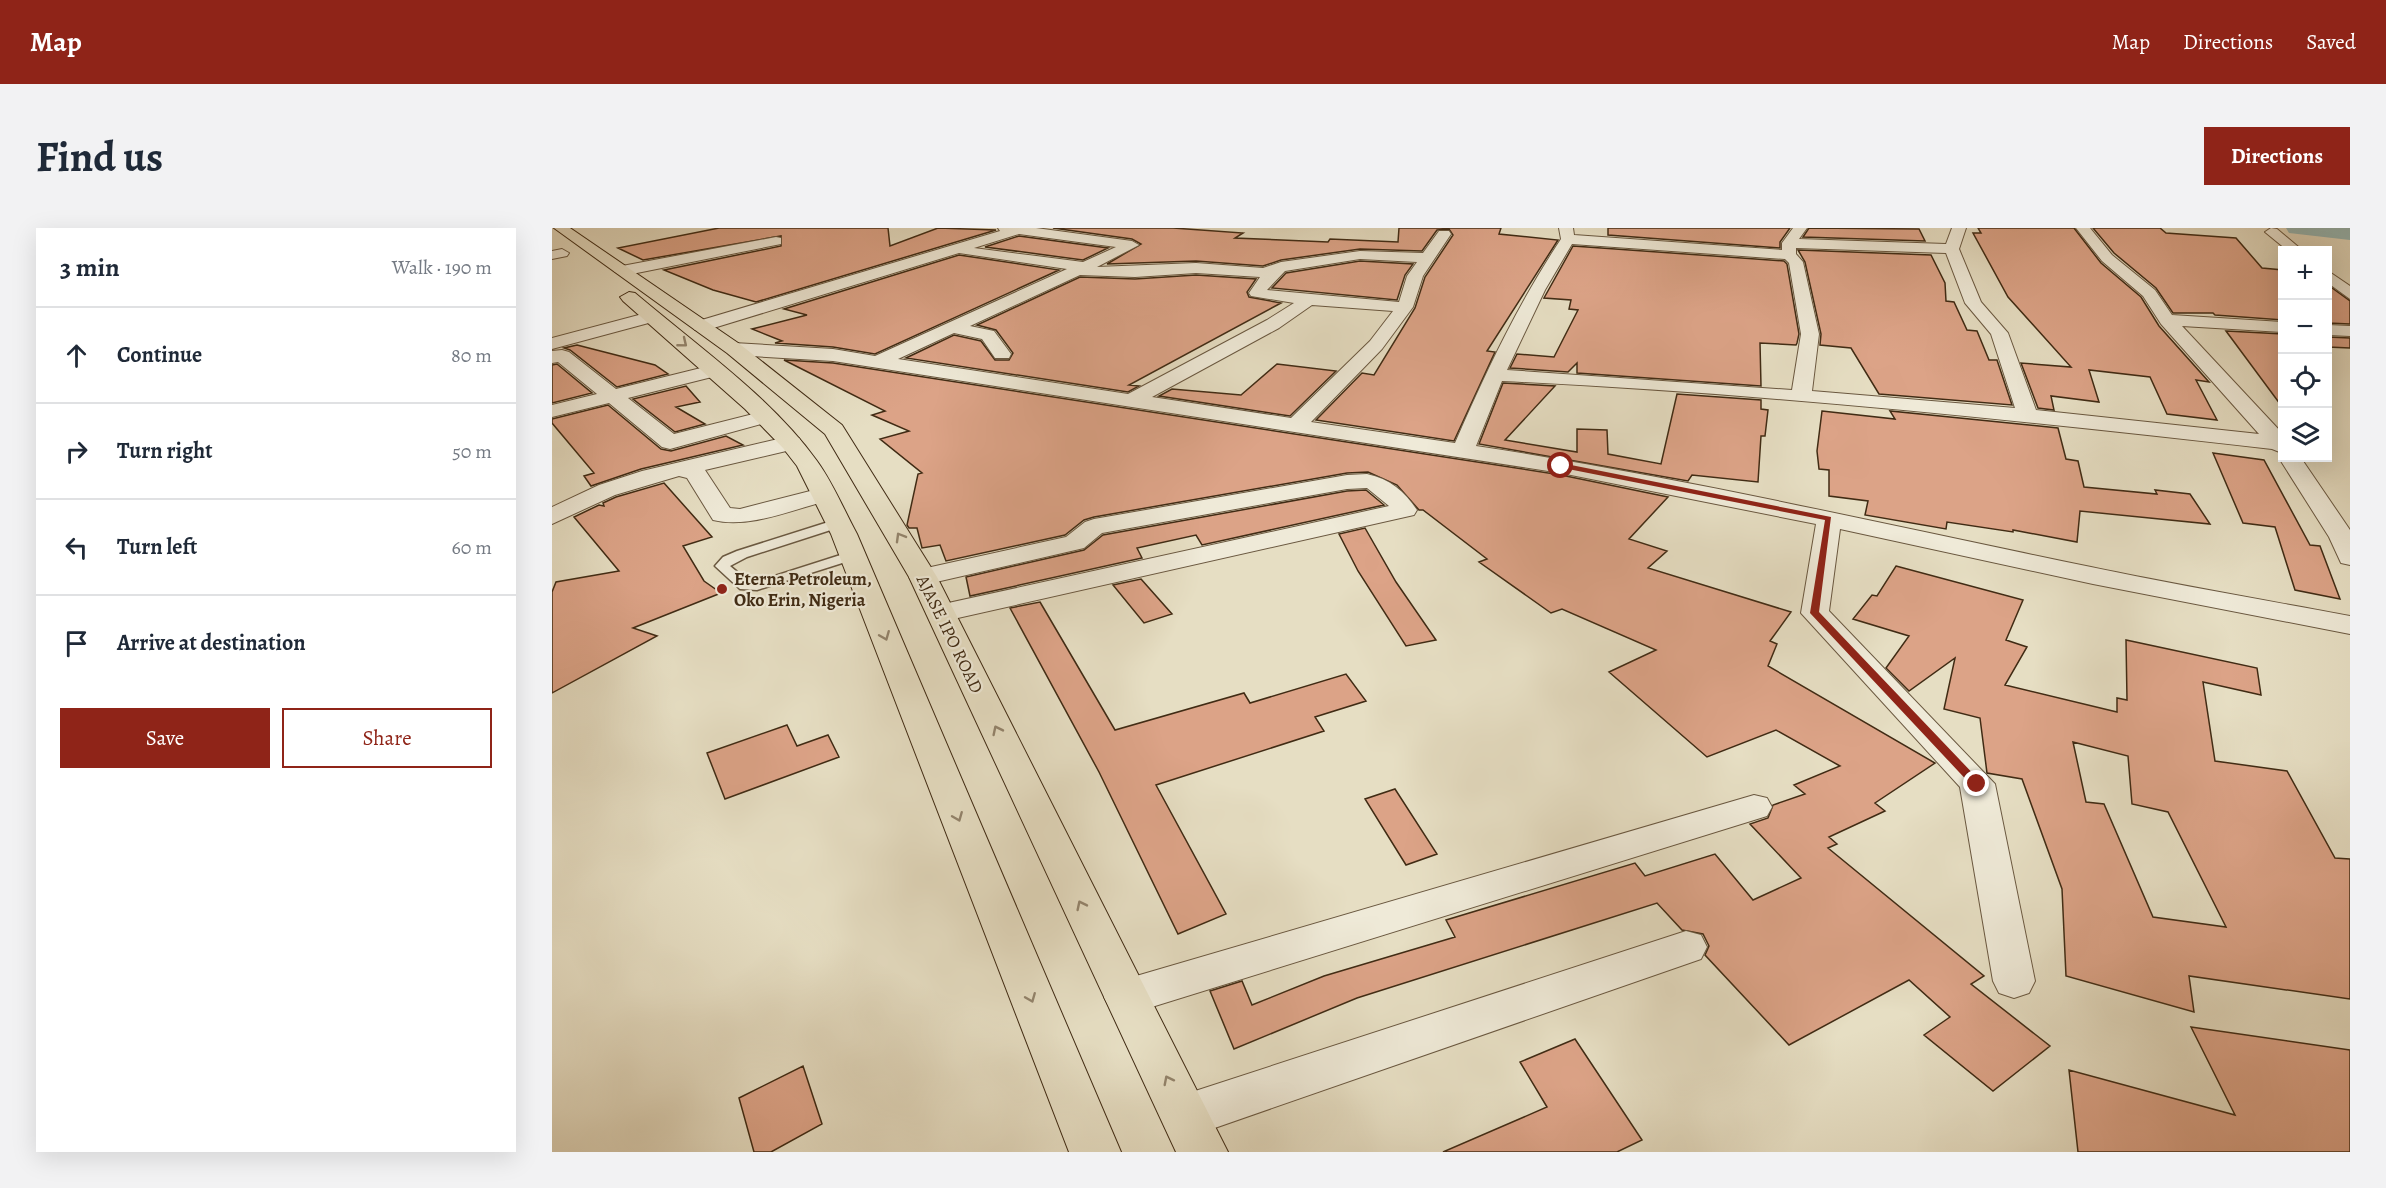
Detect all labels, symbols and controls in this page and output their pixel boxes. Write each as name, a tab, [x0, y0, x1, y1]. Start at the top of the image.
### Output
text: Map	[30, 23, 82, 61]
text: Map	[2112, 28, 2150, 56]
text: Directions	[2183, 28, 2273, 56]
text: Saved	[2306, 28, 2356, 56]
button: Directions	[2204, 127, 2350, 185]
text: Find us	[36, 128, 163, 185]
map controls	[2278, 246, 2332, 462]
button: +	[2278, 246, 2332, 300]
text: 3 min	[60, 250, 120, 285]
text: Walk · 190 m	[392, 254, 492, 281]
button: −	[2278, 300, 2332, 354]
one-way arrow	[676, 336, 687, 347]
icon: ahead	[60, 339, 93, 372]
text: Continue	[117, 340, 202, 370]
text: 80 m	[451, 342, 492, 369]
button: locate	[2278, 354, 2332, 408]
button: layers	[2278, 408, 2332, 462]
icon: right	[60, 435, 93, 468]
text: Turn right	[117, 436, 213, 466]
text: 50 m	[452, 438, 492, 465]
route start	[1547, 452, 1573, 478]
icon: left	[60, 531, 93, 564]
text: Turn left	[117, 532, 197, 562]
one-way arrow	[896, 533, 907, 543]
text: 60 m	[452, 534, 492, 561]
place label: Eterna Petroleum, Oko Erin, Nigeria	[734, 567, 872, 612]
street label: AJASE IPO ROAD	[911, 570, 989, 697]
marker: Eterna Petroleum, Oko Erin, Nigeria	[715, 582, 729, 596]
icon: arrive	[60, 627, 93, 660]
text: Arrive at destination	[117, 628, 306, 658]
one-way arrow	[878, 630, 890, 641]
button: Save	[60, 708, 270, 768]
button: Share	[282, 708, 492, 768]
one-way arrow	[992, 725, 1004, 736]
route end	[1963, 770, 1989, 796]
one-way arrow	[951, 811, 963, 822]
one-way arrow	[1077, 901, 1089, 912]
one-way arrow	[1024, 991, 1036, 1002]
one-way arrow	[1164, 1076, 1175, 1086]

